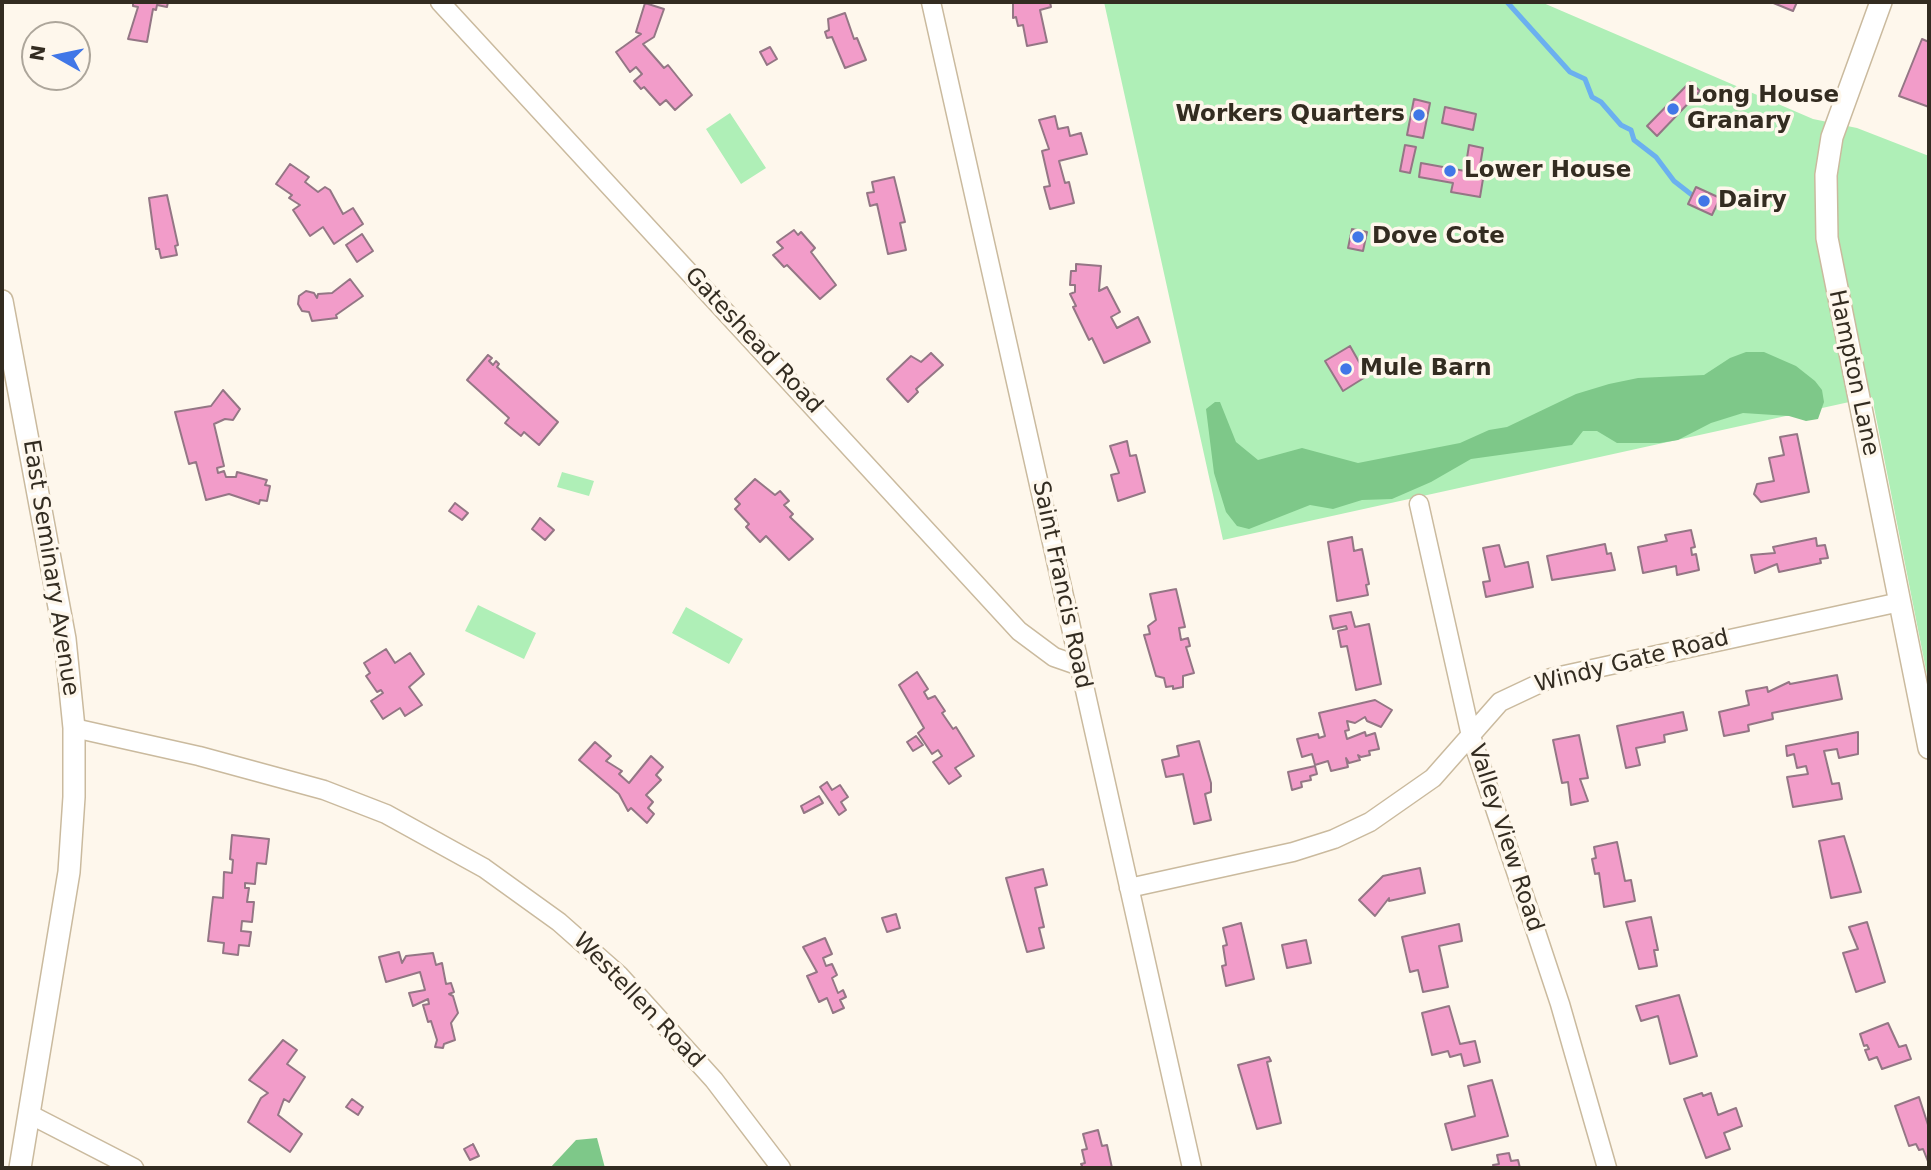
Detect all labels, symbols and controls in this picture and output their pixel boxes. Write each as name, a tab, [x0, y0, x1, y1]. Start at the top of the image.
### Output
north arrow	[21, 21, 91, 91]
text: N	[25, 43, 49, 63]
place label: Long House Granary	[1687, 82, 1839, 136]
place label: Workers Quarters	[1176, 101, 1405, 129]
marker: Long House Granary	[1665, 101, 1681, 117]
marker: Workers Quarters	[1411, 107, 1427, 123]
place label: Lower House	[1464, 157, 1631, 185]
marker: Lower House	[1442, 163, 1458, 179]
place label: Dairy	[1718, 187, 1787, 215]
marker: Dairy	[1696, 193, 1712, 209]
place label: Dove Cote	[1372, 223, 1505, 251]
marker: Dove Cote	[1350, 229, 1366, 245]
street label: Gateshead Road	[678, 262, 828, 420]
street label: Hampton Lane	[1822, 287, 1884, 459]
place label: Mule Barn	[1360, 355, 1492, 383]
marker: Mule Barn	[1338, 361, 1354, 377]
street label: East Seminary Avenue	[16, 438, 84, 698]
street label: Saint Francis Road	[1025, 479, 1097, 691]
street label: Windy Gate Road	[1532, 625, 1732, 699]
street label: Valley View Road	[1462, 741, 1548, 935]
street label: Westellen Road	[567, 928, 709, 1074]

